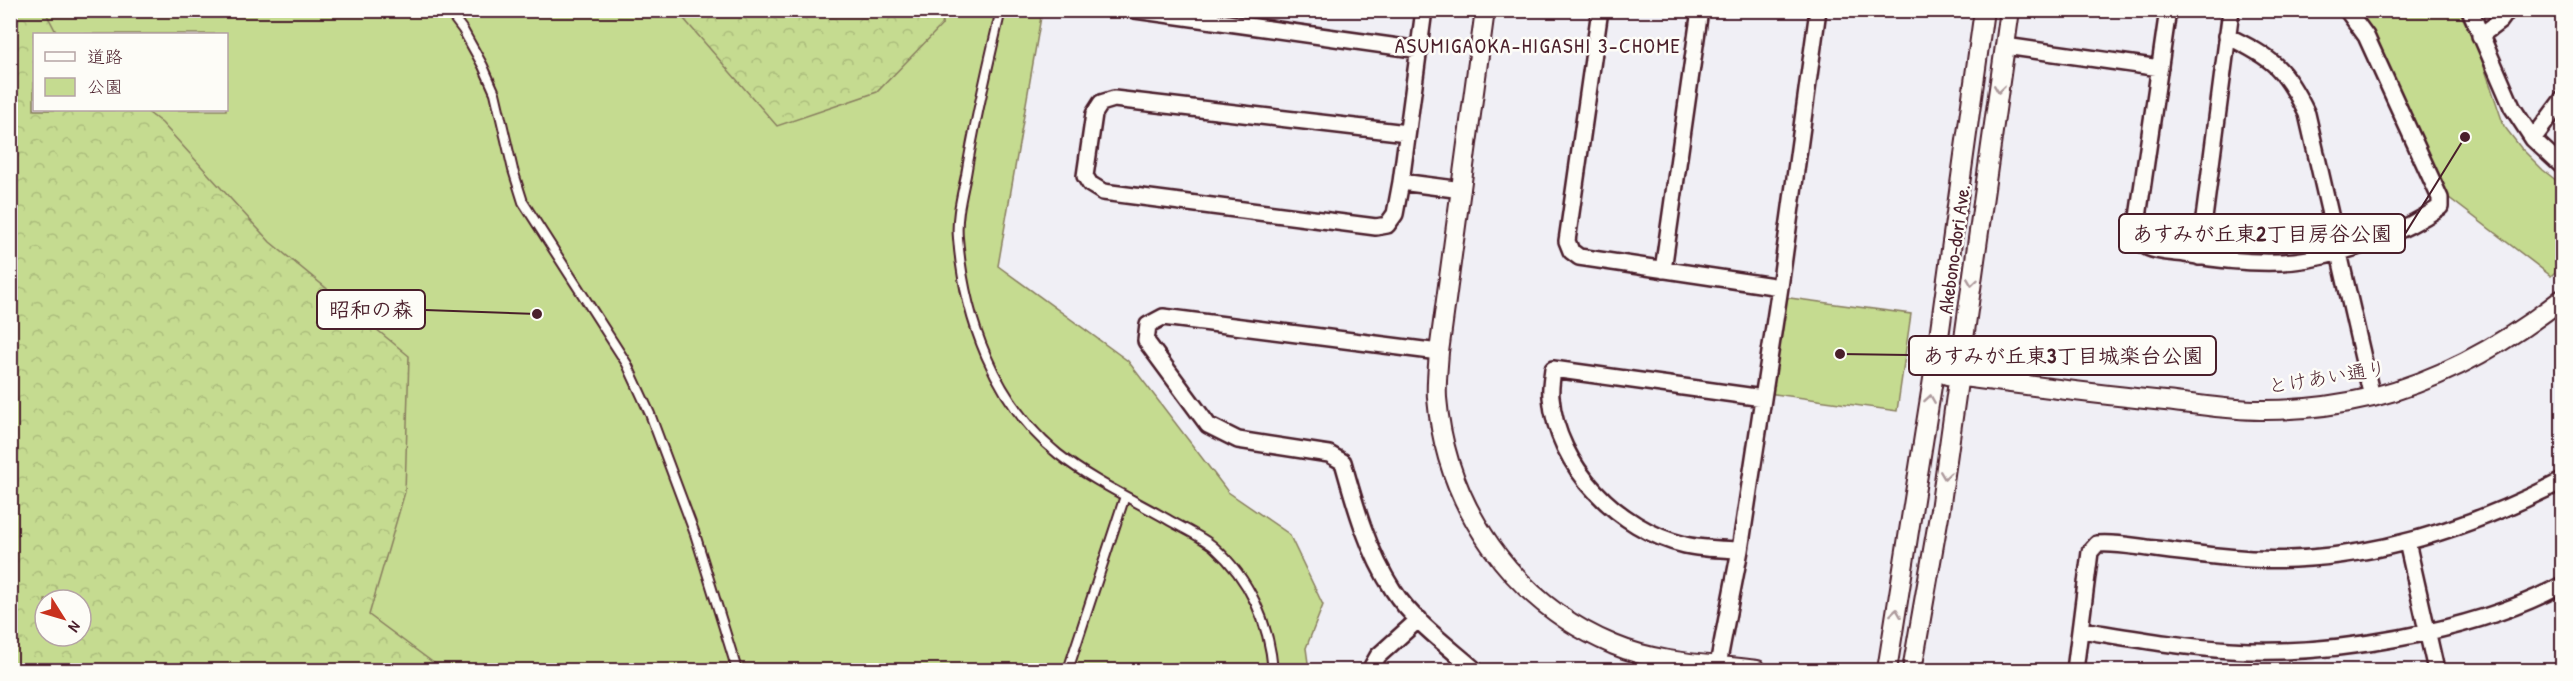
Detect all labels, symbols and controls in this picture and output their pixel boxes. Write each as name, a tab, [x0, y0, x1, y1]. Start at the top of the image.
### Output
district label: ASUMIGAOKA-HIGASHI 3-CHOME	[1395, 31, 1681, 60]
legend	[33, 33, 228, 111]
text: 道路	[87, 44, 123, 69]
text: 公園	[87, 74, 123, 99]
one-way arrow	[1993, 85, 2005, 94]
street label: Akebono-dori Ave.	[1931, 183, 1976, 315]
callout: あすみが丘東2丁目房谷公園	[2119, 214, 2405, 253]
text: あすみが丘東2丁目房谷公園	[2132, 219, 2392, 248]
one-way arrow	[1966, 278, 1978, 287]
callout: 昭和の森	[317, 290, 425, 329]
text: 昭和の森	[329, 295, 413, 324]
callout: あすみが丘東3丁目城楽台公園	[1909, 336, 2216, 375]
text: あすみが丘東3丁目城楽台公園	[1923, 341, 2203, 370]
street label: とけあい通り	[2266, 354, 2388, 399]
one-way arrow	[1923, 395, 1935, 404]
one-way arrow	[1939, 471, 1951, 480]
north arrow	[33, 588, 93, 648]
one-way arrow	[1889, 608, 1902, 618]
text: N	[63, 617, 86, 637]

